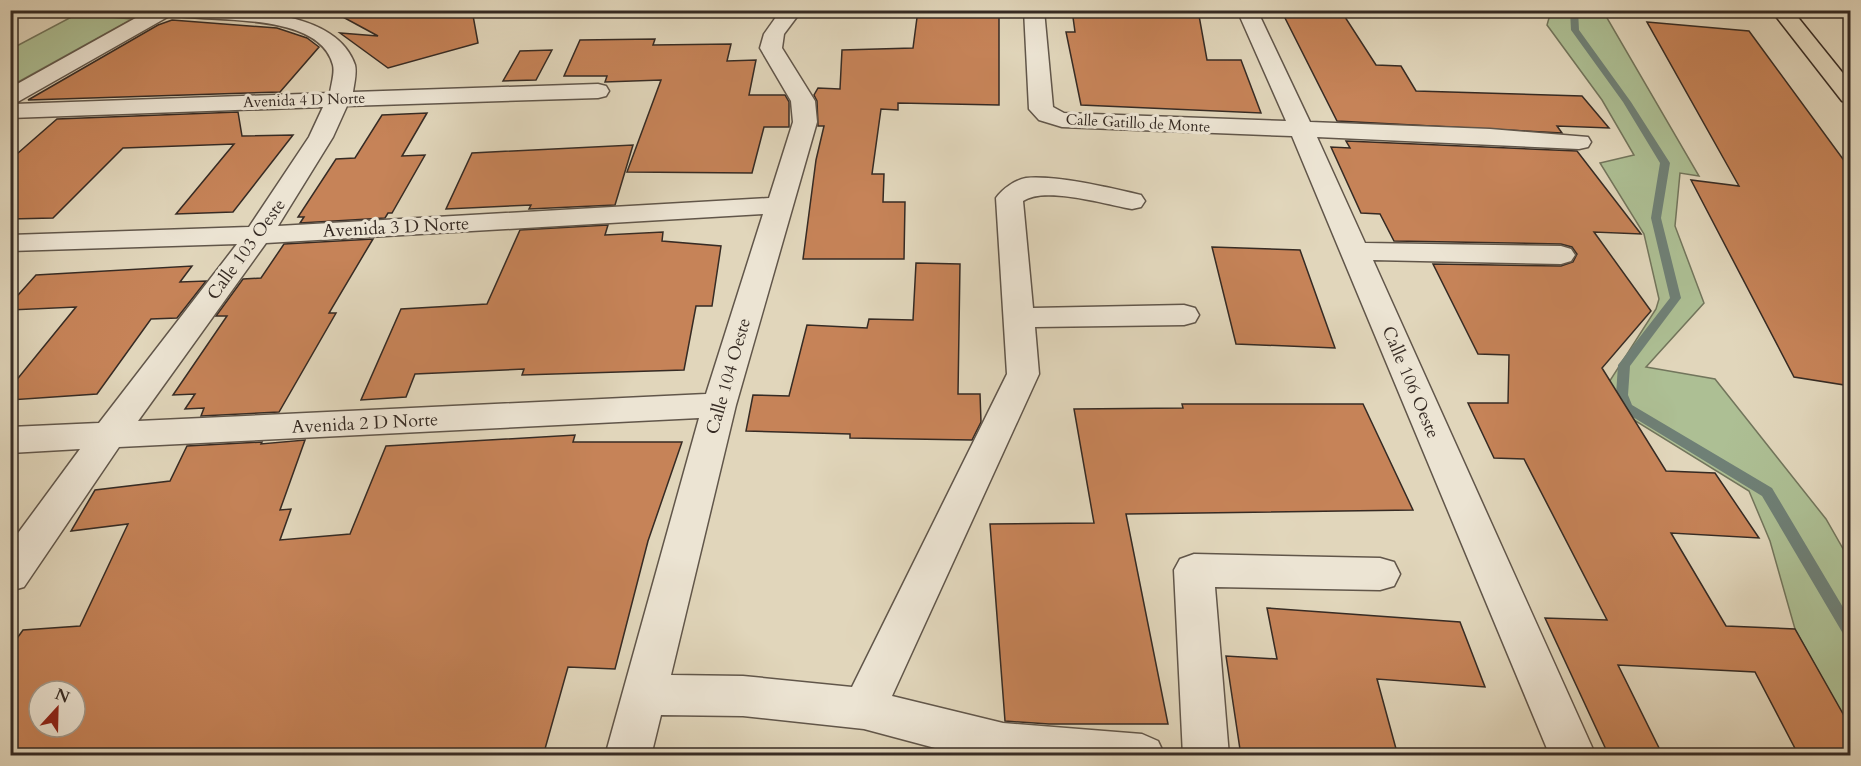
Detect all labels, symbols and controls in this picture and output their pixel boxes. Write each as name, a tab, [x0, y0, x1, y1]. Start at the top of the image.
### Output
street label: Avenida 4 D Norte	[243, 88, 366, 112]
street label: Calle Gatillo de Monte	[1065, 109, 1211, 137]
street label: Calle 103 Oeste	[201, 193, 292, 305]
street label: Avenida 3 D Norte	[322, 211, 470, 244]
street label: Calle 104 Oeste	[700, 315, 757, 437]
street label: Calle 106 Oeste	[1376, 322, 1445, 442]
street label: Avenida 2 D Norte	[291, 407, 439, 440]
north arrow	[27, 679, 87, 739]
text: N	[52, 683, 73, 709]

